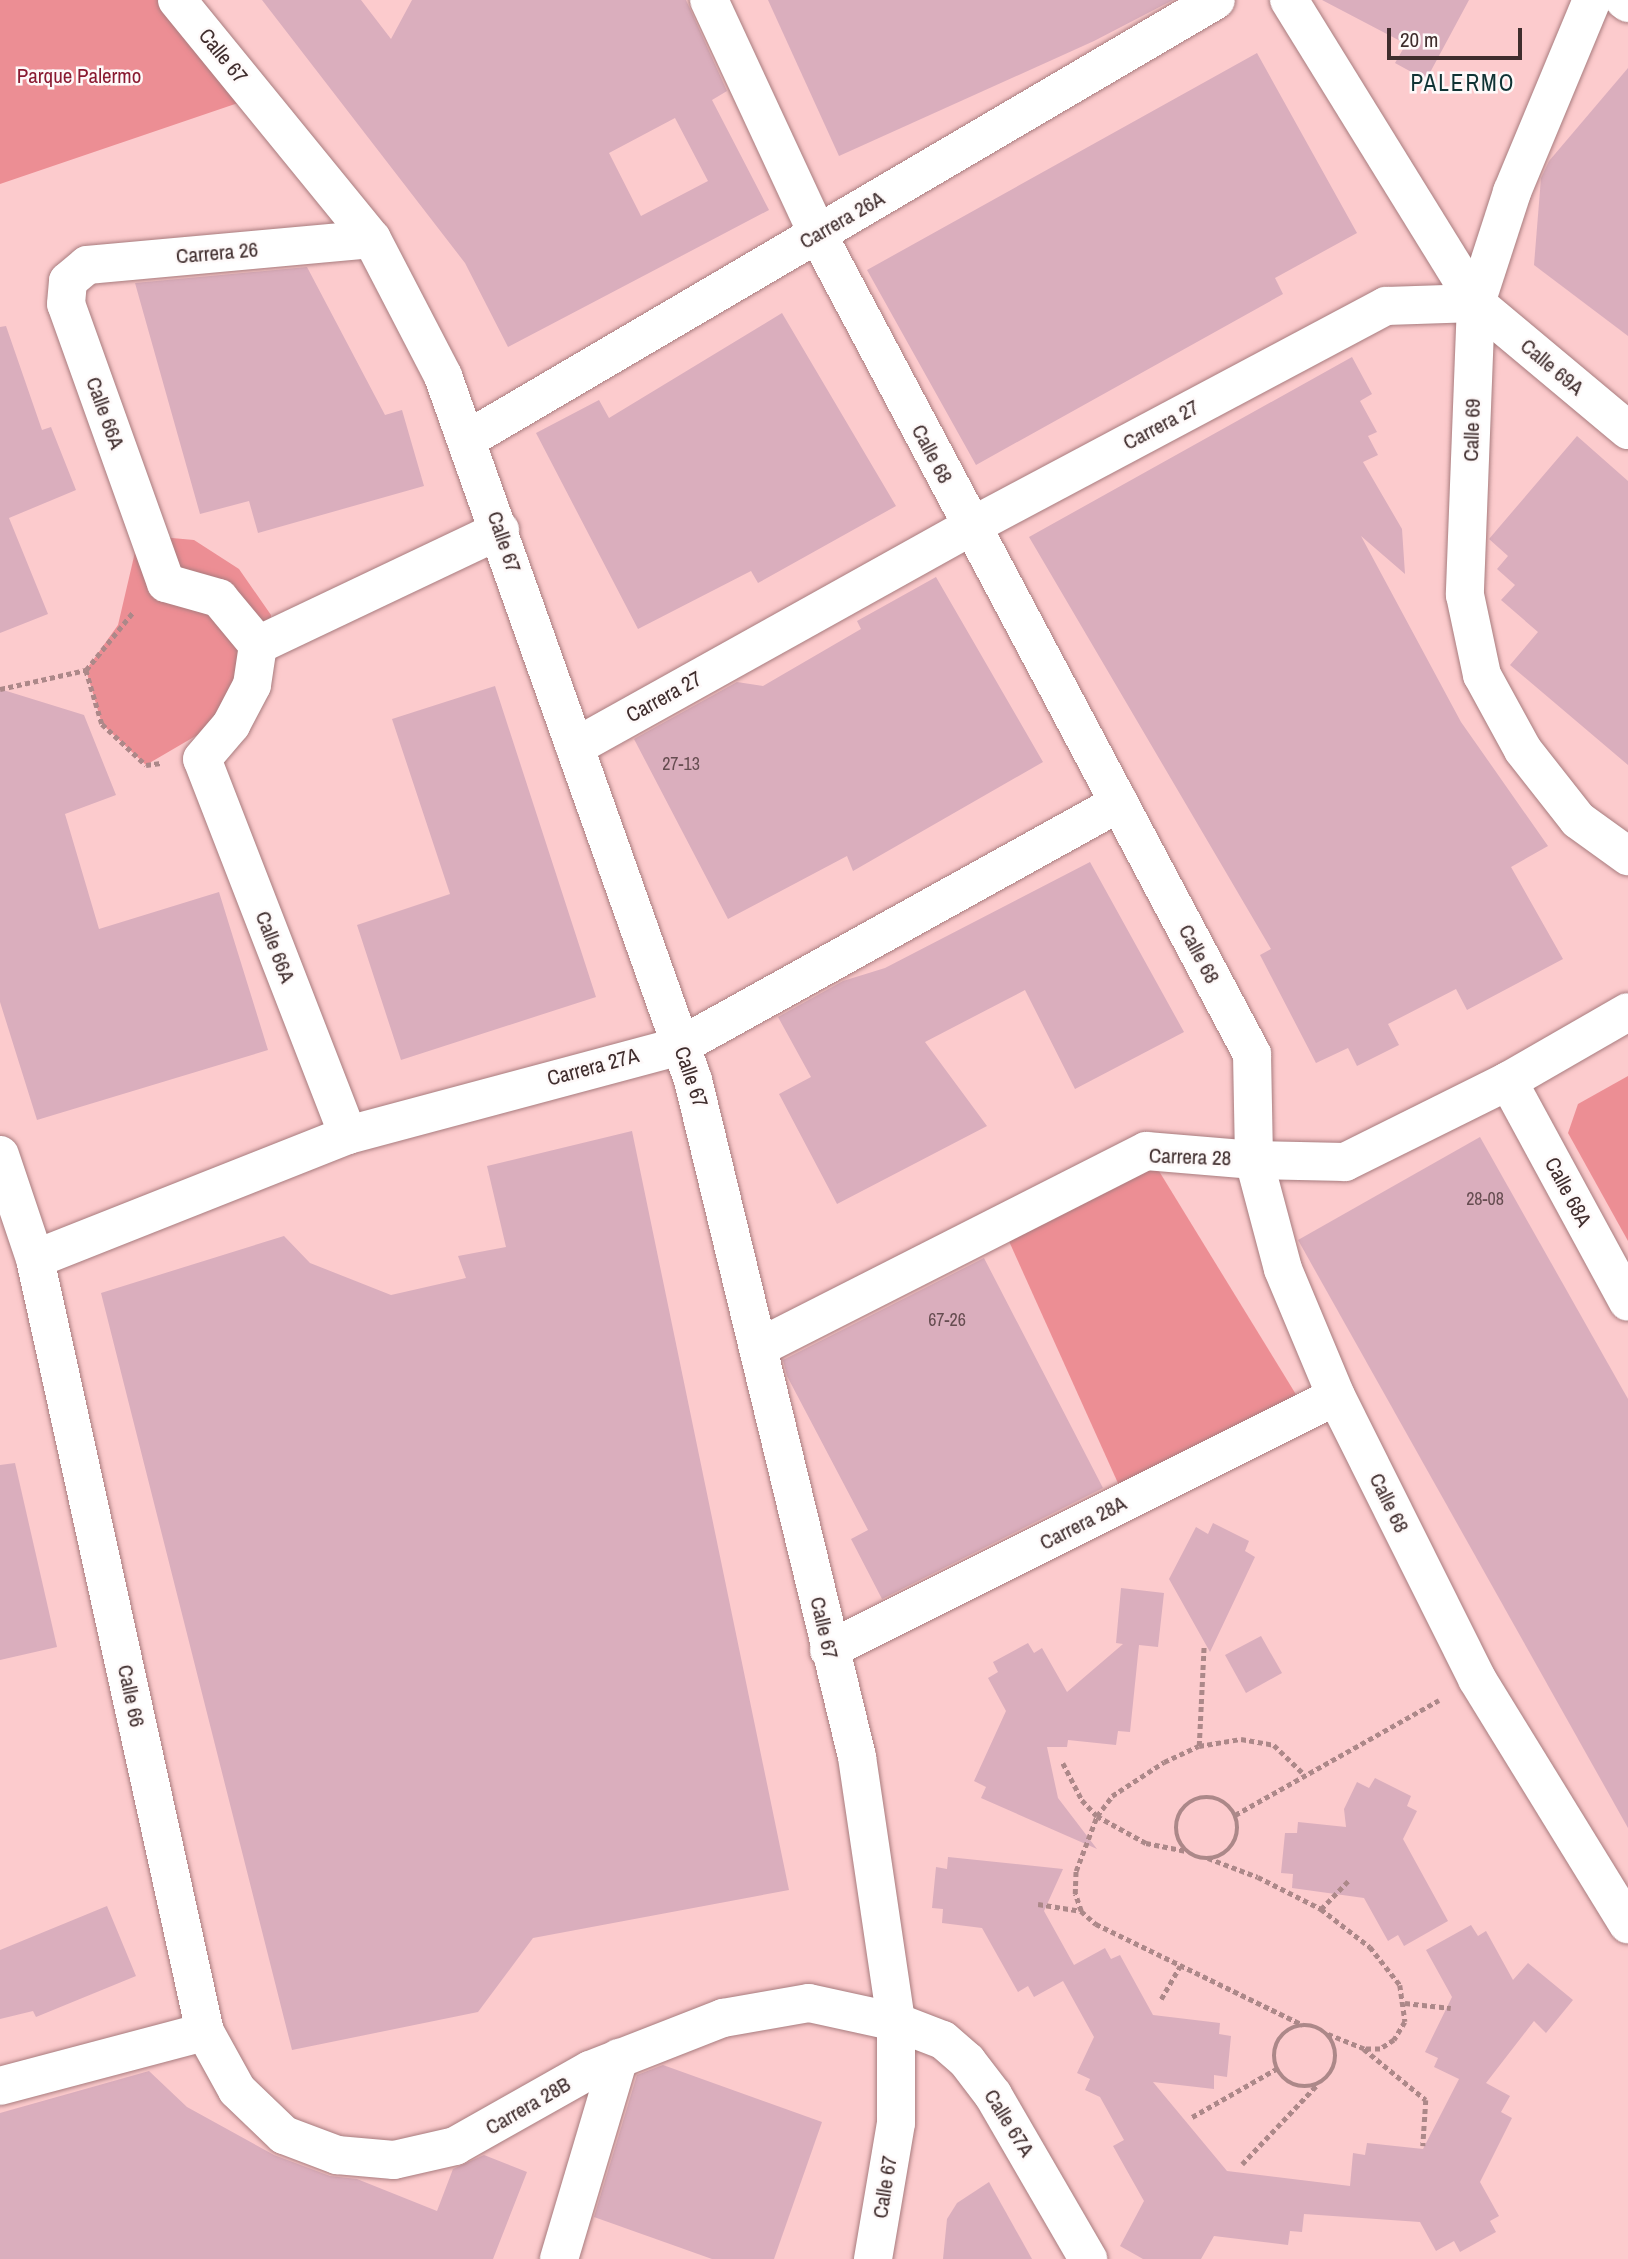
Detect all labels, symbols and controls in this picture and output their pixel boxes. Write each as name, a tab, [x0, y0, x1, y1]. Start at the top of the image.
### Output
scale bar	[1390, 14, 1525, 58]
street label: Calle 67	[193, 24, 253, 88]
text: 20 m	[1400, 25, 1438, 54]
park label: Parque Palermo	[17, 63, 141, 89]
district label: PALERMO	[1411, 69, 1515, 97]
street label: Carrera 26A	[795, 186, 889, 254]
street label: Carrera 26	[175, 237, 259, 269]
street label: Calle 69A	[1515, 333, 1589, 401]
street label: Calle 66A	[80, 374, 130, 452]
street label: Carrera 27	[1119, 395, 1203, 455]
street label: Calle 69	[1458, 398, 1486, 462]
street label: Calle 68	[906, 420, 958, 488]
street label: Calle 67	[482, 508, 526, 576]
street label: Carrera 27	[622, 666, 706, 728]
house number: 27-13	[662, 753, 700, 775]
street label: Calle 66A	[250, 908, 300, 986]
street label: Calle 68	[1173, 920, 1225, 988]
street label: Carrera 27A	[544, 1043, 642, 1091]
street label: Calle 67	[669, 1043, 713, 1111]
street label: Carrera 28	[1148, 1143, 1232, 1171]
street label: Calle 68A	[1539, 1153, 1597, 1231]
house number: 28-08	[1466, 1188, 1504, 1210]
house number: 67-26	[928, 1309, 966, 1331]
street label: Calle 68	[1364, 1469, 1414, 1537]
street label: Carrera 28A	[1035, 1490, 1131, 1556]
street label: Calle 67	[805, 1594, 843, 1662]
street label: Calle 66	[112, 1662, 150, 1730]
street label: Carrera 28B	[481, 2072, 575, 2140]
street label: Calle 67A	[979, 2085, 1039, 2161]
street label: Calle 67	[868, 2154, 902, 2220]

